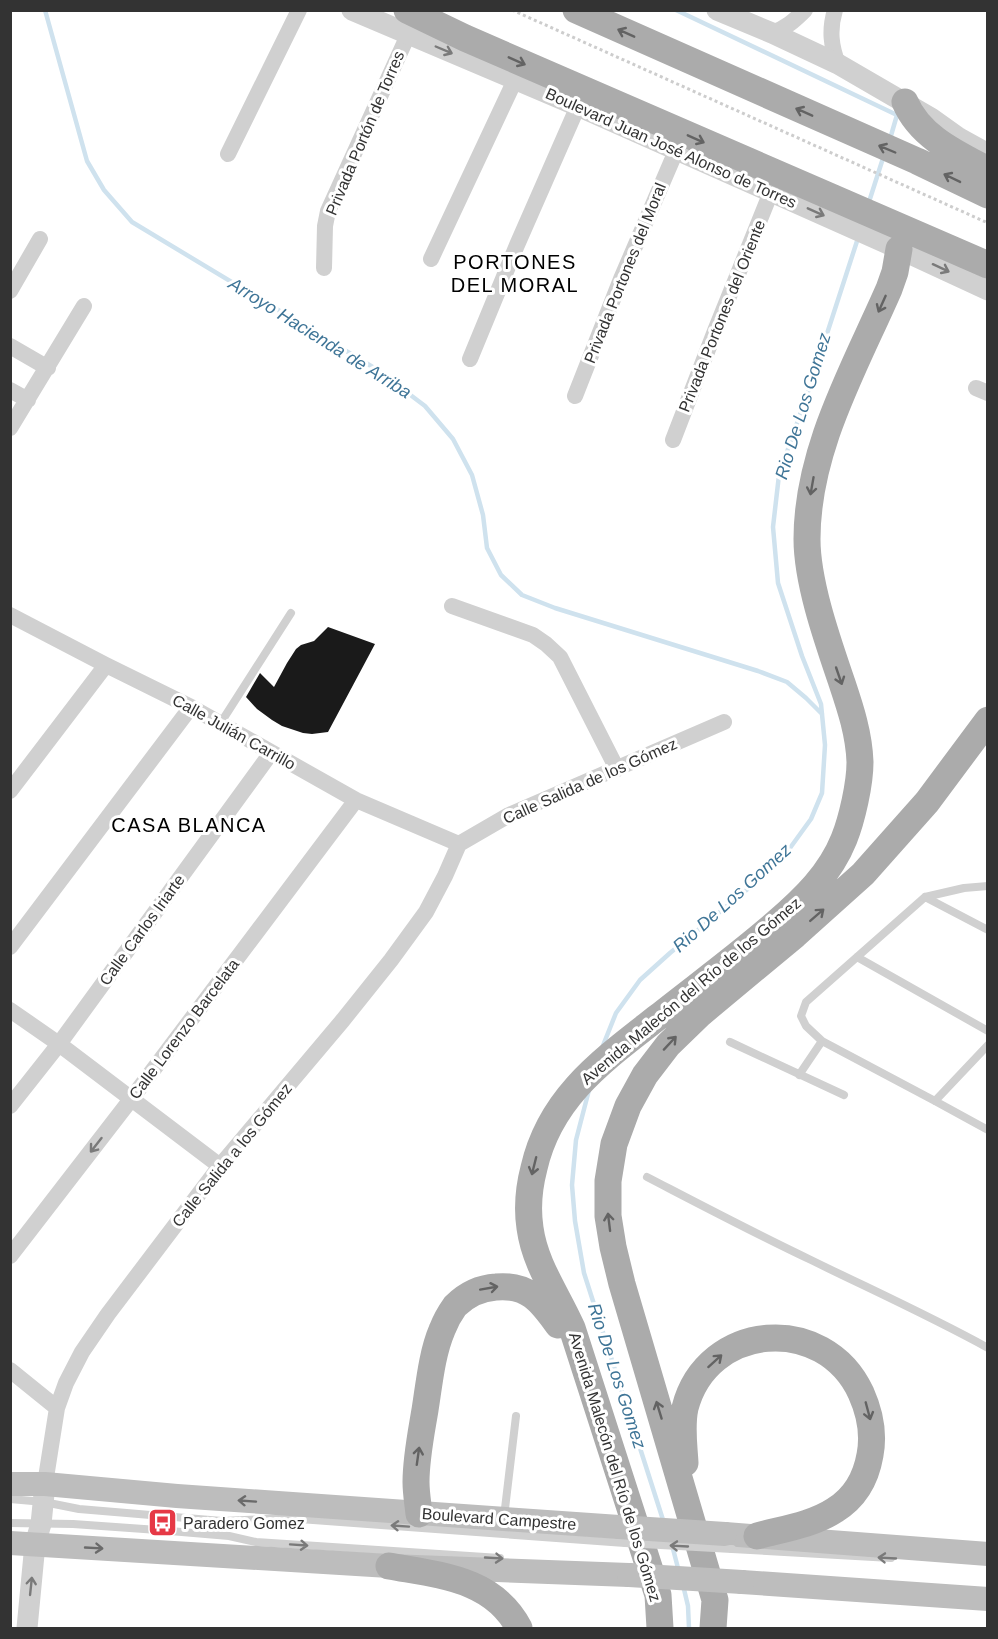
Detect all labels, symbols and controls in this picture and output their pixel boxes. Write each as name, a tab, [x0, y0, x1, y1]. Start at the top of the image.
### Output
one-way arrow	[617, 27, 636, 38]
one-way arrow	[435, 45, 453, 56]
street label: Privada Portón de Torres	[323, 48, 407, 218]
one-way arrow	[508, 56, 526, 67]
street label: Boulevard Juan José Alonso de Torres	[543, 85, 799, 211]
one-way arrow	[796, 106, 814, 118]
one-way arrow	[686, 134, 704, 145]
one-way arrow	[878, 143, 897, 154]
one-way arrow	[944, 172, 962, 184]
street label: Privada Portones del Moral	[581, 180, 669, 366]
one-way arrow	[806, 206, 824, 218]
street label: Privada Portones del Oriente	[676, 217, 768, 414]
district label: PORTONES DEL MORAL	[451, 251, 579, 296]
one-way arrow	[932, 263, 950, 275]
water label: Arroyo Hacienda de Arriba	[224, 273, 415, 403]
one-way arrow	[876, 295, 888, 313]
water label: Rio De Los Gomez	[771, 330, 835, 482]
one-way arrow	[806, 475, 817, 495]
one-way arrow	[834, 666, 845, 685]
street label: Calle Julián Carrillo	[170, 691, 298, 773]
street label: Calle Salida de los Gómez	[500, 735, 680, 827]
district label: CASA BLANCA	[111, 814, 267, 836]
water label: Rio De Los Gomez	[669, 840, 795, 956]
street label: Calle Carlos Iriarte	[96, 871, 188, 989]
street label: Avenida Malecón del Río de los Gómez	[578, 894, 804, 1088]
one-way arrow	[809, 908, 824, 922]
street label: Calle Lorenzo Barcelata	[126, 956, 242, 1102]
one-way arrow	[663, 1036, 677, 1051]
street label: Calle Salida a los Gómez	[169, 1080, 295, 1230]
one-way arrow	[90, 1136, 103, 1152]
one-way arrow	[528, 1156, 540, 1175]
one-way arrow	[604, 1212, 615, 1232]
one-way arrow	[479, 1283, 498, 1294]
water label: Rio De Los Gomez	[584, 1301, 650, 1451]
street label: Avenida Malecón del Río de los Gómez	[566, 1330, 664, 1604]
one-way arrow	[707, 1354, 722, 1368]
one-way arrow	[653, 1401, 664, 1420]
one-way arrow	[863, 1401, 874, 1420]
one-way arrow	[413, 1447, 424, 1466]
one-way arrow	[237, 1495, 257, 1506]
street label: Boulevard Campestre	[421, 1505, 577, 1533]
bus stop icon: Paradero Gomez	[146, 1507, 178, 1539]
place label: Paradero Gomez	[183, 1515, 305, 1532]
one-way arrow	[390, 1521, 410, 1532]
one-way arrow	[289, 1540, 309, 1551]
one-way arrow	[669, 1540, 689, 1551]
one-way arrow	[83, 1542, 103, 1553]
one-way arrow	[483, 1553, 503, 1564]
one-way arrow	[878, 1553, 898, 1564]
one-way arrow	[26, 1577, 37, 1597]

